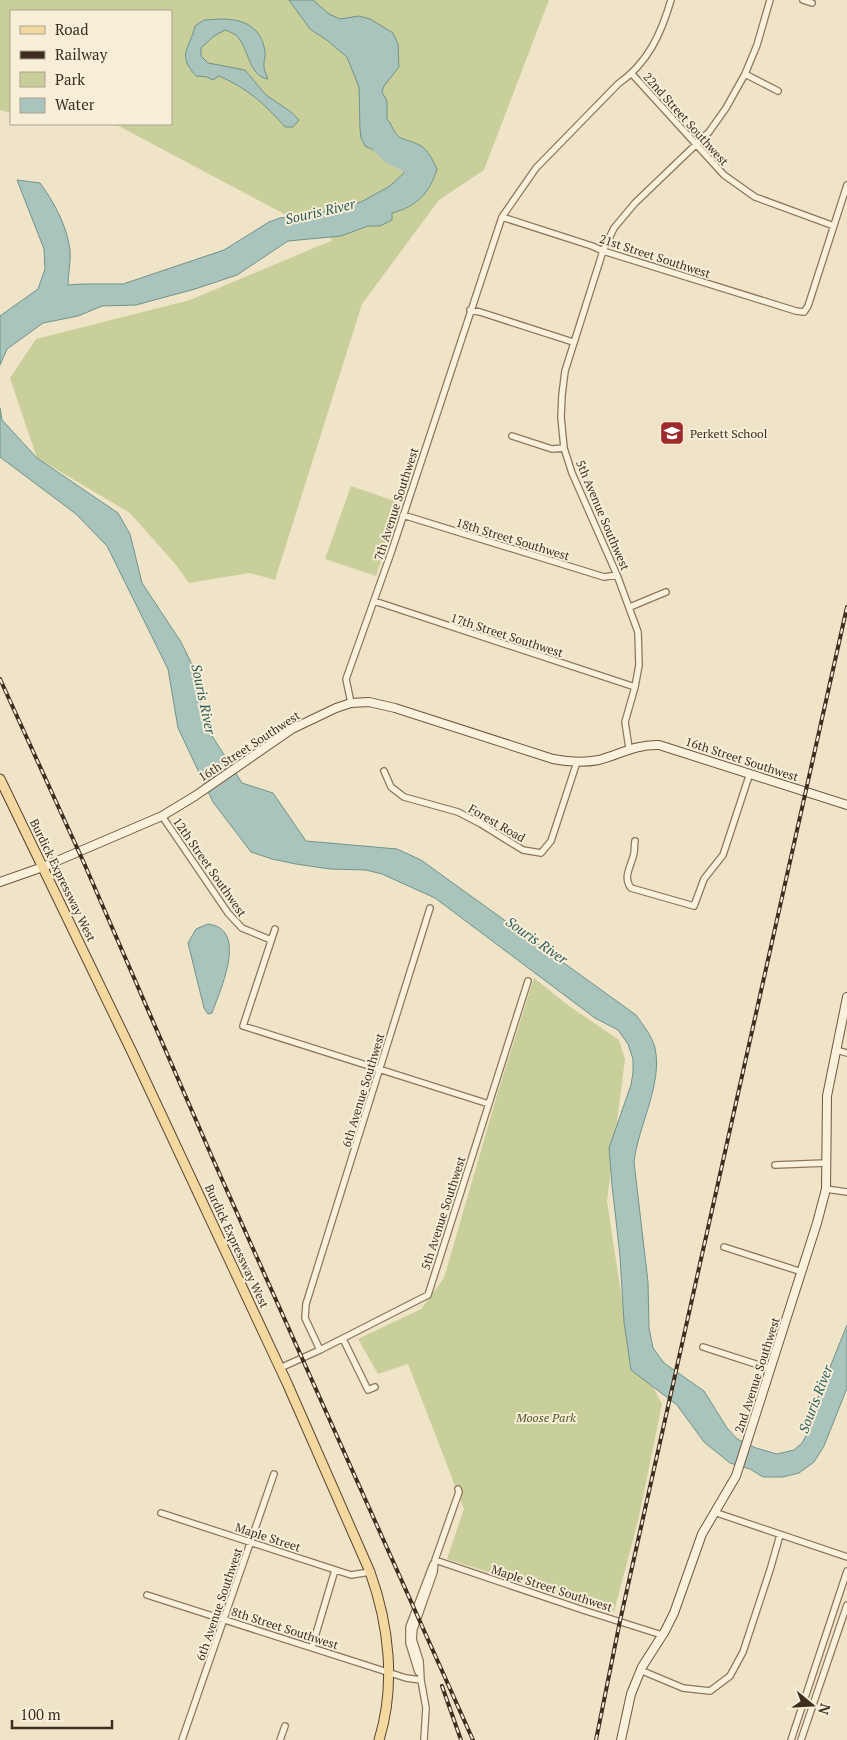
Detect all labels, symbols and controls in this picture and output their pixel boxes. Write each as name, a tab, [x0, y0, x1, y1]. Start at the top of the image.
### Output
legend	[10, 10, 172, 125]
text: Road	[55, 19, 88, 39]
text: Railway	[55, 44, 108, 64]
text: Park	[55, 69, 85, 89]
street label: 22nd Street Southwest	[640, 69, 732, 169]
text: Water	[55, 94, 95, 114]
water label: Souris River	[283, 194, 357, 228]
street label: 21st Street Southwest	[598, 231, 713, 281]
school or university icon: Perkett School	[659, 420, 685, 446]
place label: Perkett School	[690, 426, 768, 441]
street label: 7th Avenue Southwest	[371, 445, 422, 562]
street label: 5th Avenue Southwest	[573, 458, 633, 573]
street label: 18th Street Southwest	[454, 515, 572, 564]
street label: 17th Street Southwest	[449, 610, 566, 660]
water label: Souris River	[187, 662, 221, 736]
street label: 16th Street Southwest	[195, 707, 303, 784]
street label: 16th Street Southwest	[684, 734, 801, 785]
street label: Forest Road	[466, 801, 528, 845]
street label: 12th Street Southwest	[170, 814, 250, 920]
street label: Burdick Expressway West	[27, 816, 100, 944]
water label: Souris River	[502, 912, 572, 969]
street label: 6th Avenue Southwest	[339, 1031, 388, 1149]
street label: 5th Avenue Southwest	[418, 1154, 469, 1272]
street label: Burdick Expressway West	[202, 1182, 273, 1311]
street label: 2nd Avenue Southwest	[731, 1315, 783, 1435]
water label: Souris River	[793, 1362, 837, 1436]
park label: Moose Park	[515, 1410, 576, 1425]
street label: Maple Street	[233, 1519, 303, 1555]
street label: 6th Avenue Southwest	[193, 1545, 246, 1662]
street label: Maple Street Southwest	[490, 1561, 615, 1615]
street label: 8th Street Southwest	[230, 1604, 341, 1653]
north arrow	[787, 1680, 837, 1730]
scale bar	[12, 1698, 112, 1730]
text: N	[814, 1701, 836, 1718]
text: 100 m	[20, 1704, 61, 1724]

